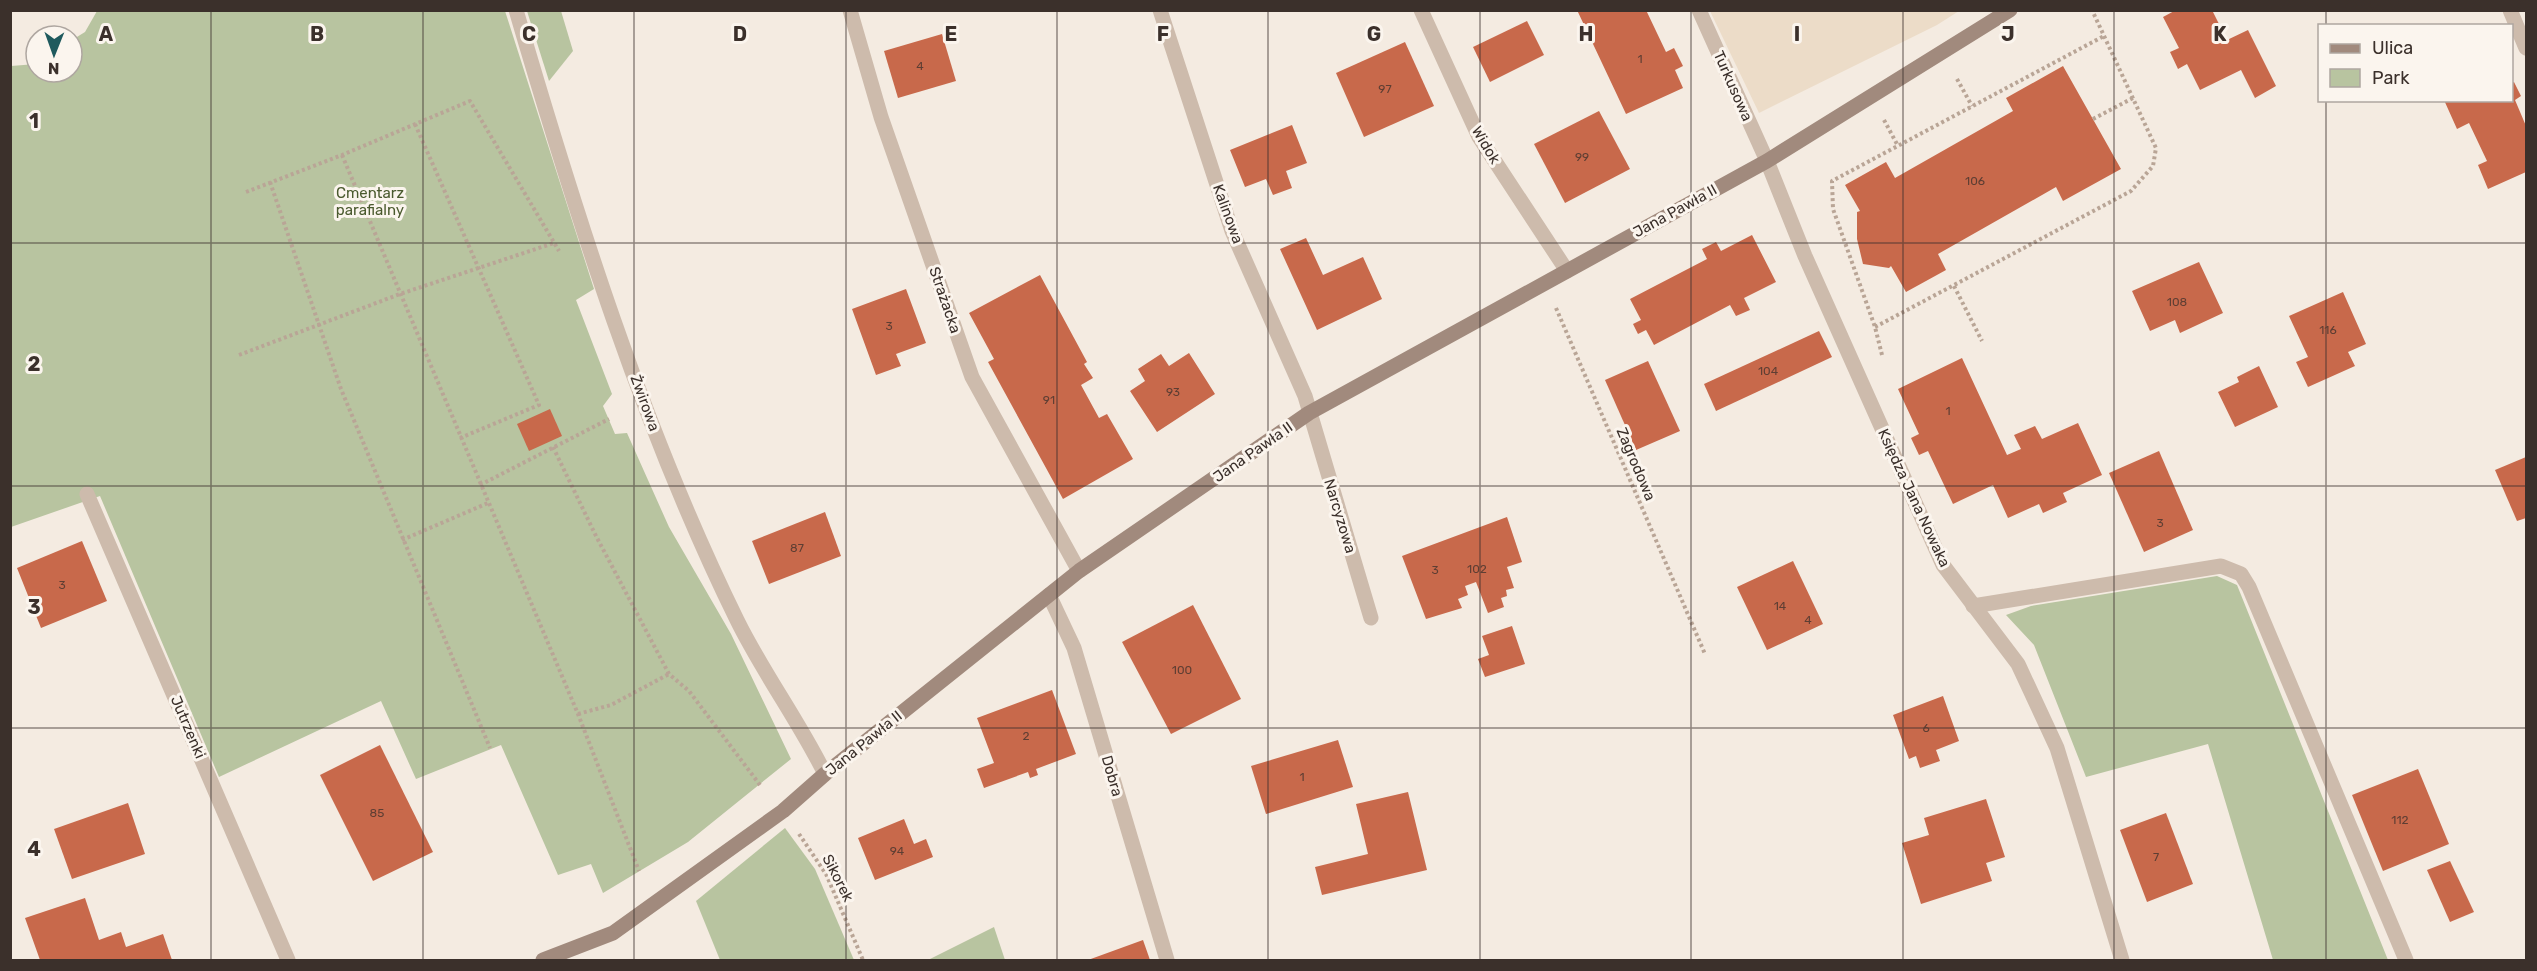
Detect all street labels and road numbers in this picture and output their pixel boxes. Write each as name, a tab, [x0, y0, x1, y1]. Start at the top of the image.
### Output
street label: Turkusowa	[1710, 48, 1756, 124]
street label: Widok	[1468, 123, 1504, 167]
street label: Jana Pawła II	[1630, 181, 1720, 241]
street label: Kalinowa	[1209, 182, 1247, 246]
street label: Strażacka	[925, 264, 965, 336]
street label: Żwirowa	[627, 372, 663, 434]
street label: Jana Pawła II	[1210, 418, 1296, 486]
street label: Zagrodowa	[1613, 425, 1659, 503]
street label: Księdza Jana Nowaka	[1874, 426, 1954, 570]
street label: Narcyzowa	[1320, 477, 1360, 555]
street label: Jutrzenki	[167, 693, 209, 761]
street label: Jana Pawła II	[822, 707, 906, 779]
street label: Dobra	[1098, 753, 1126, 799]
street label: Sikorek	[818, 851, 858, 905]

